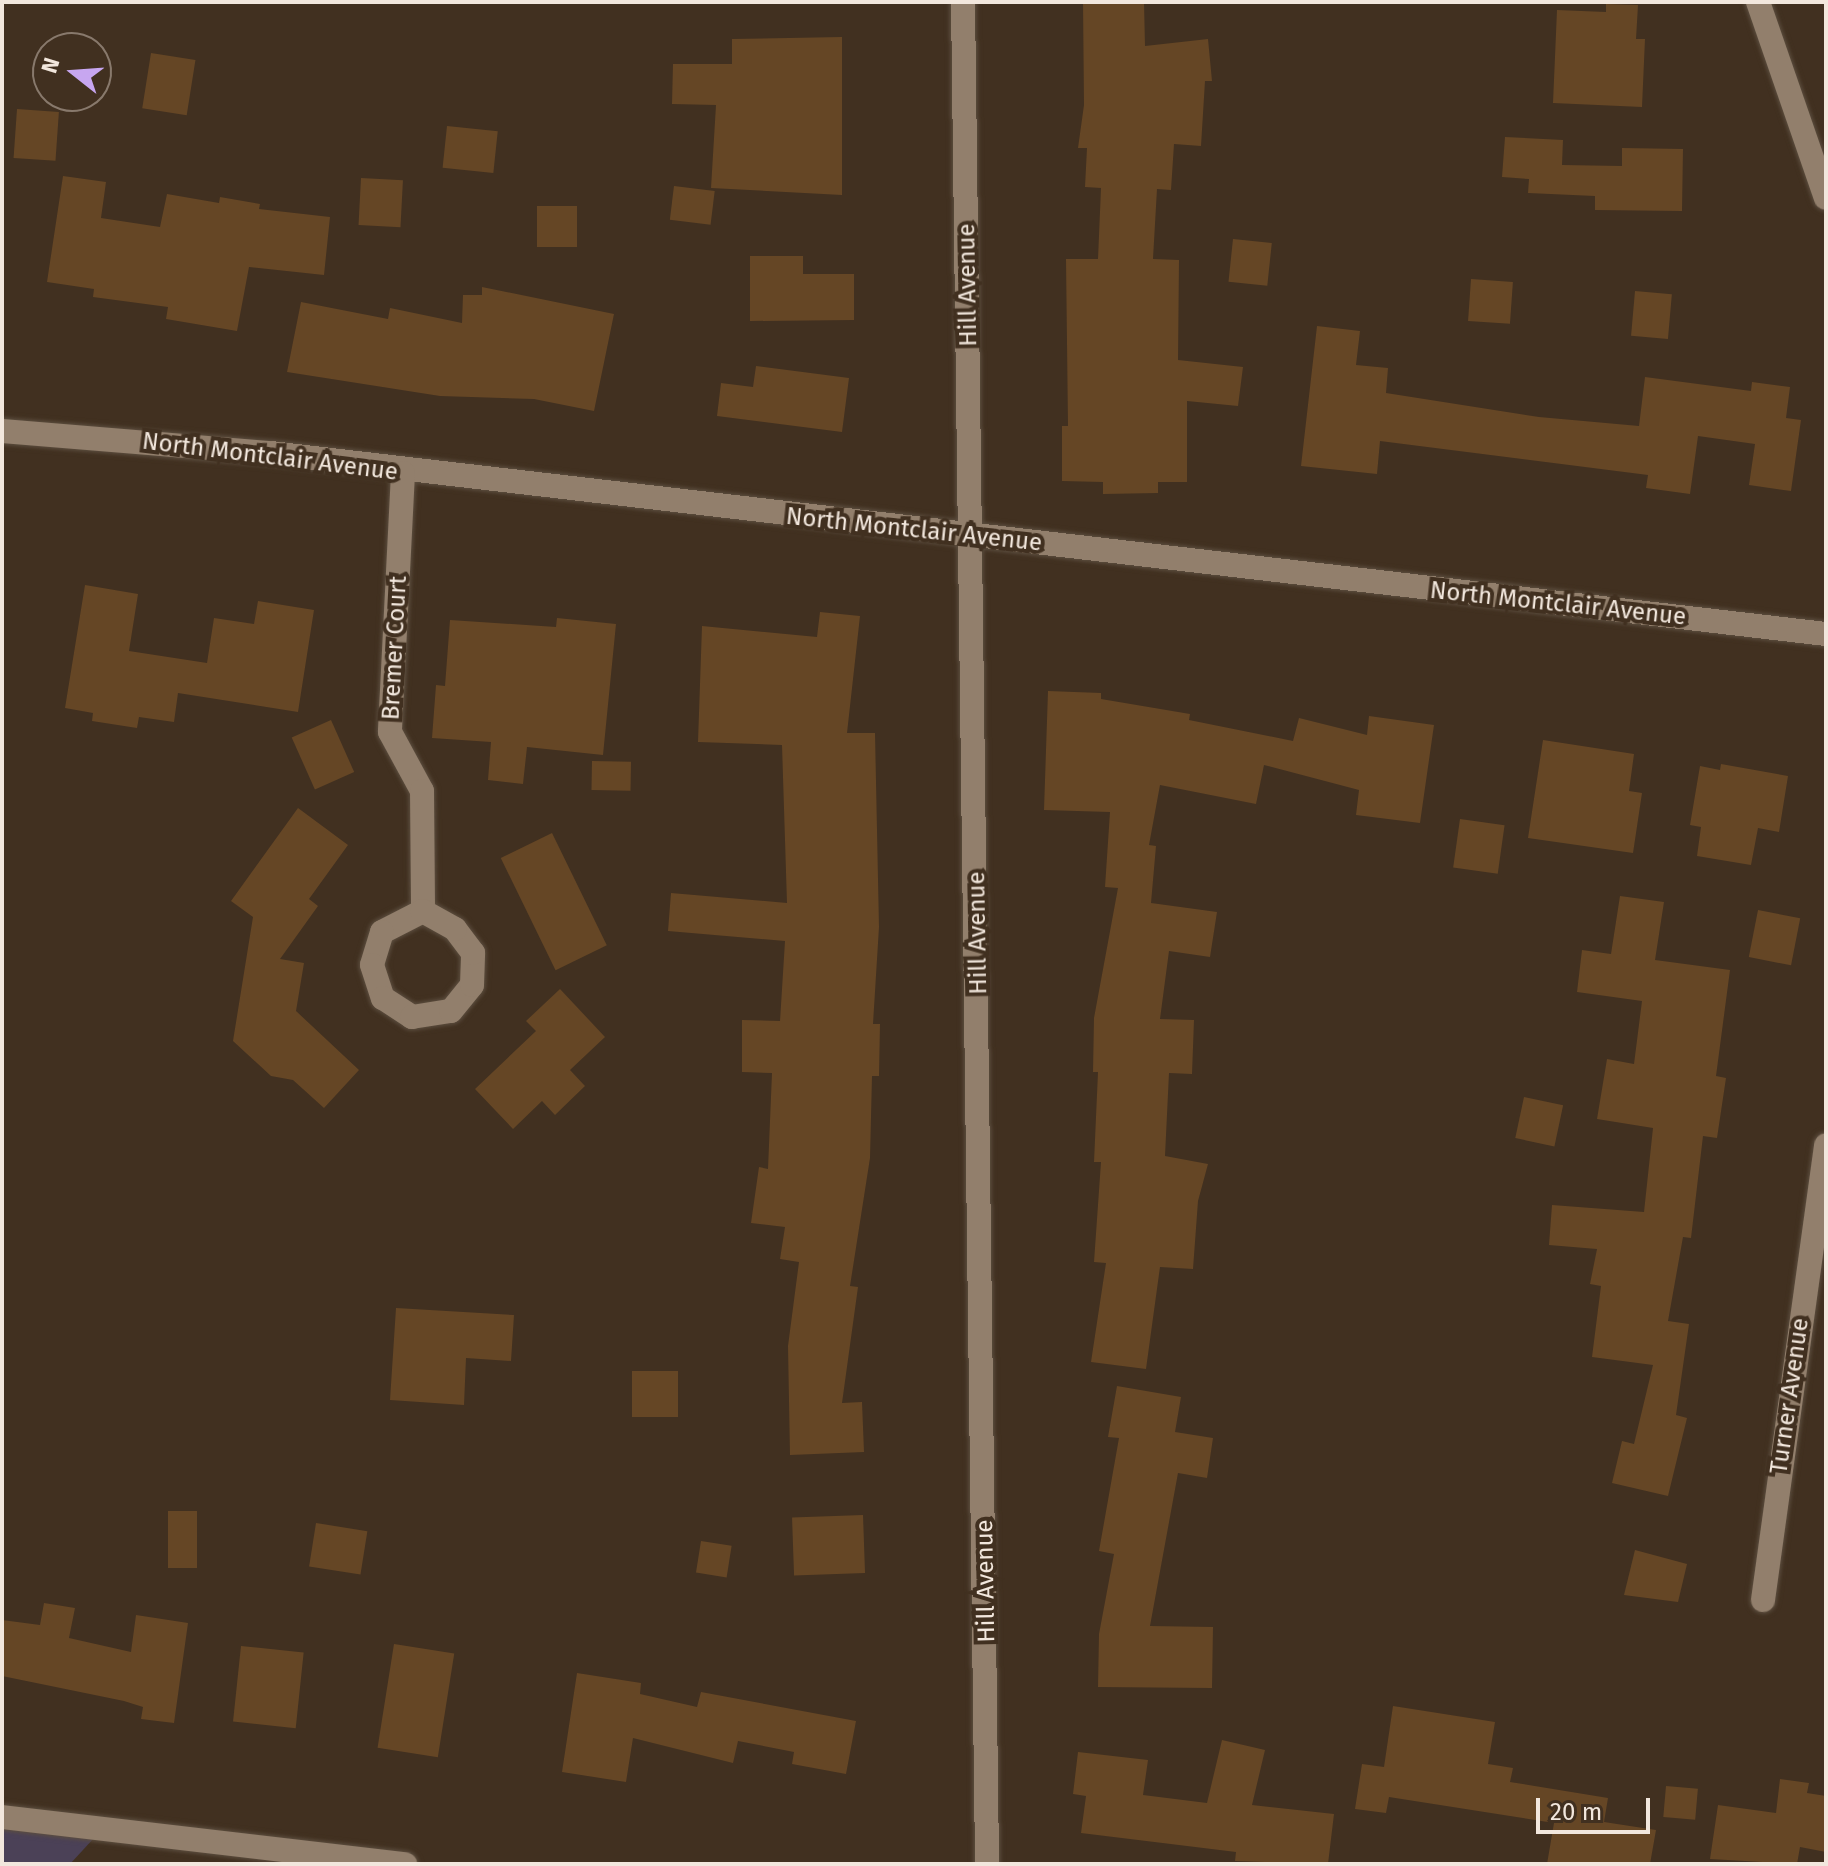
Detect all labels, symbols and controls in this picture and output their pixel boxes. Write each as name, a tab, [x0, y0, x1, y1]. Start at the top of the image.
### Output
north arrow	[32, 32, 112, 112]
text: N	[35, 54, 66, 76]
street label: Hill Avenue	[953, 223, 983, 347]
street label: North Montclair Avenue	[141, 427, 399, 487]
street label: North Montclair Avenue	[785, 502, 1043, 558]
street label: Bremer Court	[377, 575, 413, 721]
street label: North Montclair Avenue	[1429, 576, 1687, 632]
street label: Hill Avenue	[963, 871, 993, 995]
street label: Turner Avenue	[1765, 1316, 1815, 1476]
street label: Hill Avenue	[971, 1519, 1001, 1643]
scale bar	[1540, 1782, 1654, 1832]
text: 20 m	[1550, 1798, 1602, 1826]

